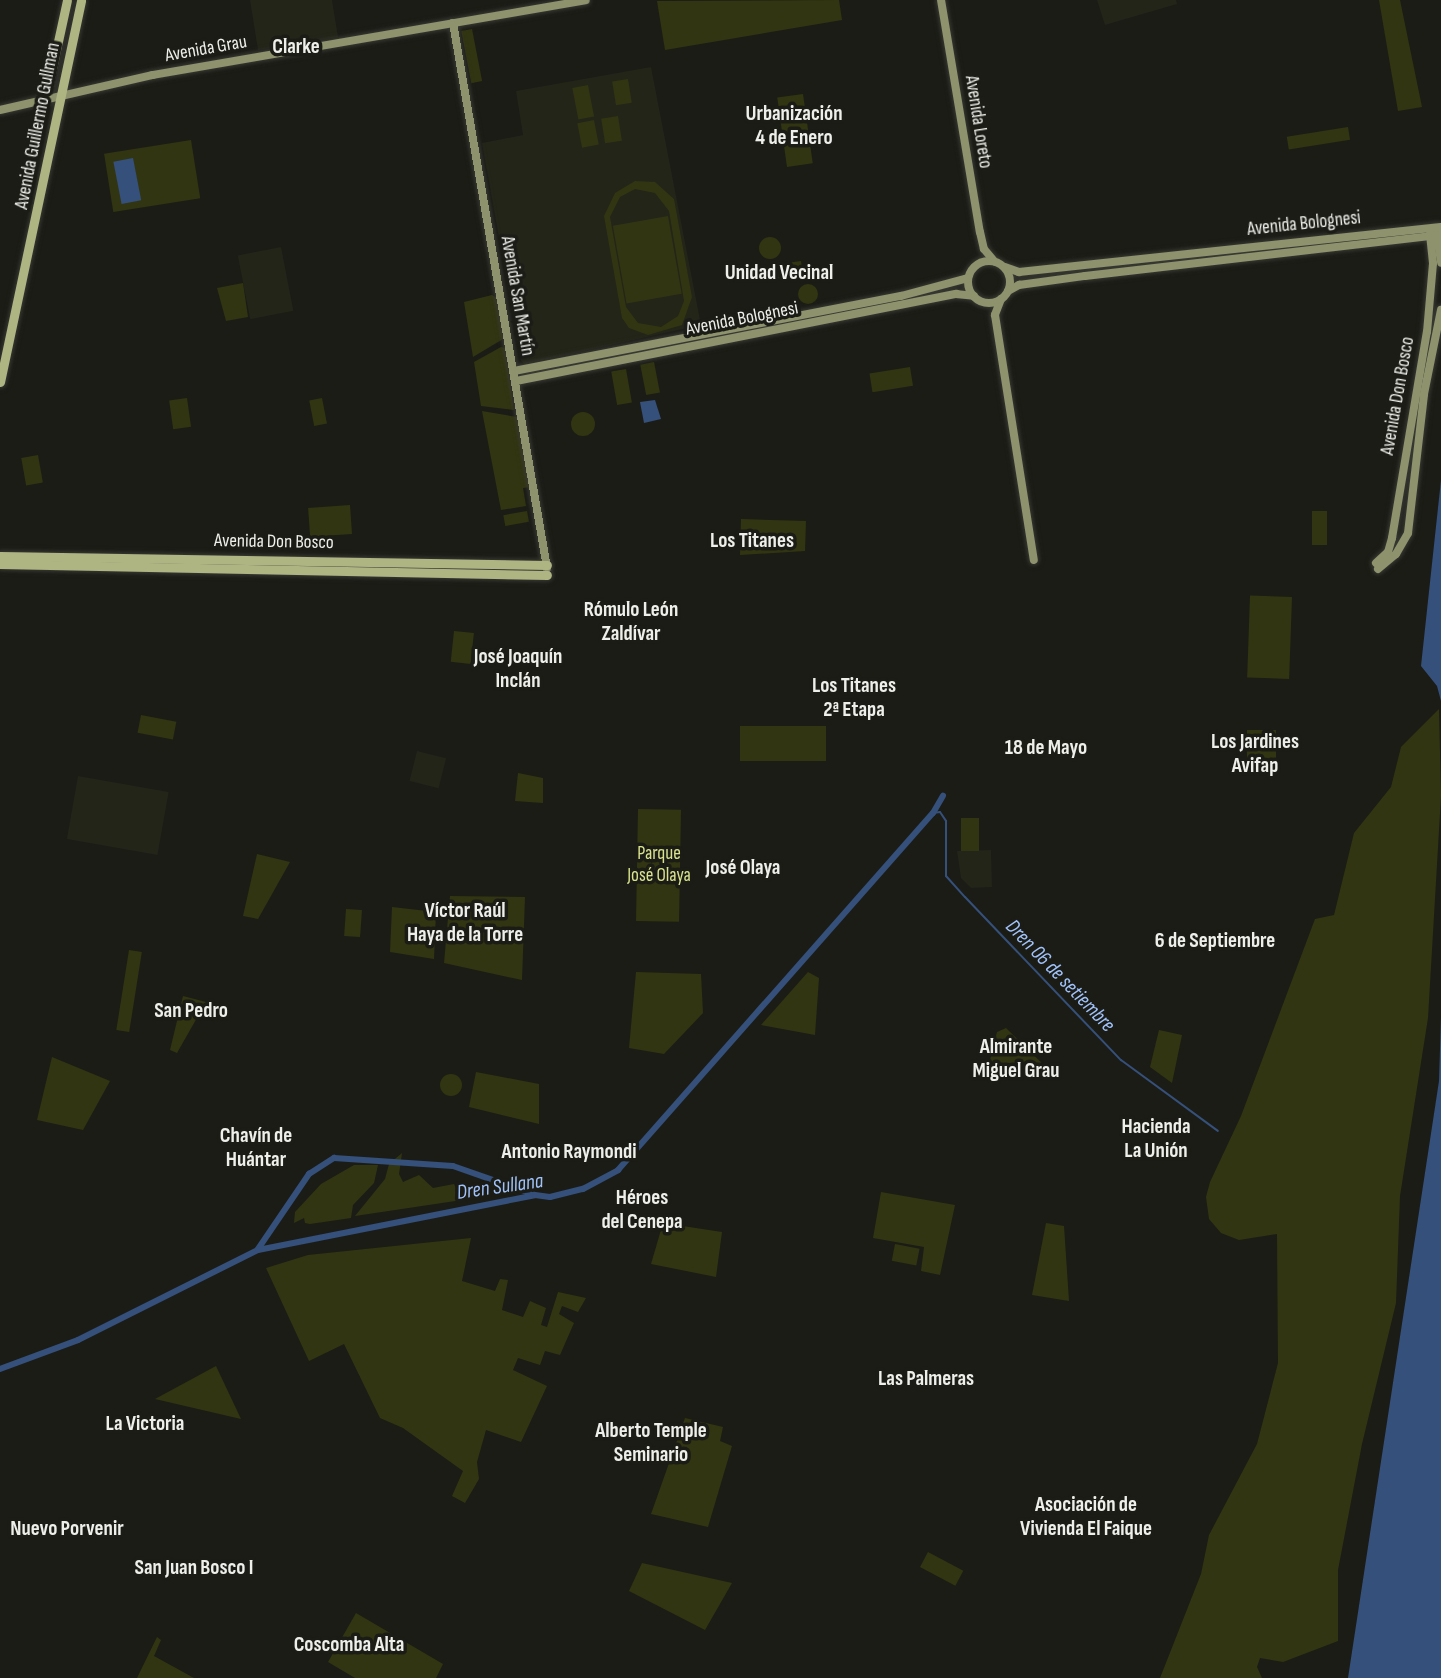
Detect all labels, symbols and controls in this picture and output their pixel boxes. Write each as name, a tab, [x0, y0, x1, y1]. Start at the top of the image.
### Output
street label: Avenida Grau	[163, 31, 249, 67]
district label: Clarke	[272, 34, 320, 60]
street label: Avenida Guillermo Gullman	[11, 41, 65, 211]
street label: Avenida Loreto	[959, 74, 997, 170]
district label: Urbanización 4 de Enero	[745, 101, 843, 151]
street label: Avenida Bolognesi	[1246, 207, 1362, 241]
street label: Avenida San Martín	[495, 234, 539, 358]
district label: Unidad Vecinal	[725, 260, 833, 286]
street label: Avenida Bolognesi	[684, 297, 800, 341]
street label: Avenida Don Bosco	[1376, 335, 1420, 457]
district label: Los Titanes	[710, 528, 794, 554]
street label: Avenida Don Bosco	[214, 530, 334, 554]
district label: Rómulo León Zaldívar	[584, 597, 678, 647]
district label: José Joaquín Inclán	[474, 644, 562, 694]
district label: Los Titanes 2ª Etapa	[812, 673, 896, 723]
district label: Los Jardines Avifap	[1211, 729, 1299, 779]
district label: 18 de Mayo	[1005, 735, 1087, 761]
park label: Parque José Olaya	[627, 843, 691, 887]
district label: José Olaya	[706, 855, 780, 881]
district label: Víctor Raúl Haya de la Torre	[407, 898, 523, 948]
water label: Dren 06 de setiembre	[1000, 914, 1120, 1038]
district label: 6 de Septiembre	[1155, 928, 1275, 954]
district label: San Pedro	[154, 998, 228, 1024]
district label: Almirante Miguel Grau	[972, 1034, 1060, 1084]
district label: Hacienda La Unión	[1122, 1114, 1190, 1164]
district label: Chavín de Huántar	[220, 1123, 292, 1173]
district label: Antonio Raymondi	[502, 1139, 636, 1165]
water label: Dren Sullana	[455, 1168, 545, 1206]
district label: Héroes del Cenepa	[601, 1185, 683, 1235]
district label: Las Palmeras	[878, 1366, 974, 1392]
district label: La Victoria	[106, 1411, 184, 1437]
district label: Alberto Temple Seminario	[595, 1418, 707, 1468]
district label: Asociación de Vivienda El Faique	[1020, 1492, 1152, 1542]
district label: Nuevo Porvenir	[10, 1516, 124, 1542]
district label: San Juan Bosco I	[135, 1555, 253, 1581]
district label: Coscomba Alta	[294, 1632, 404, 1658]

